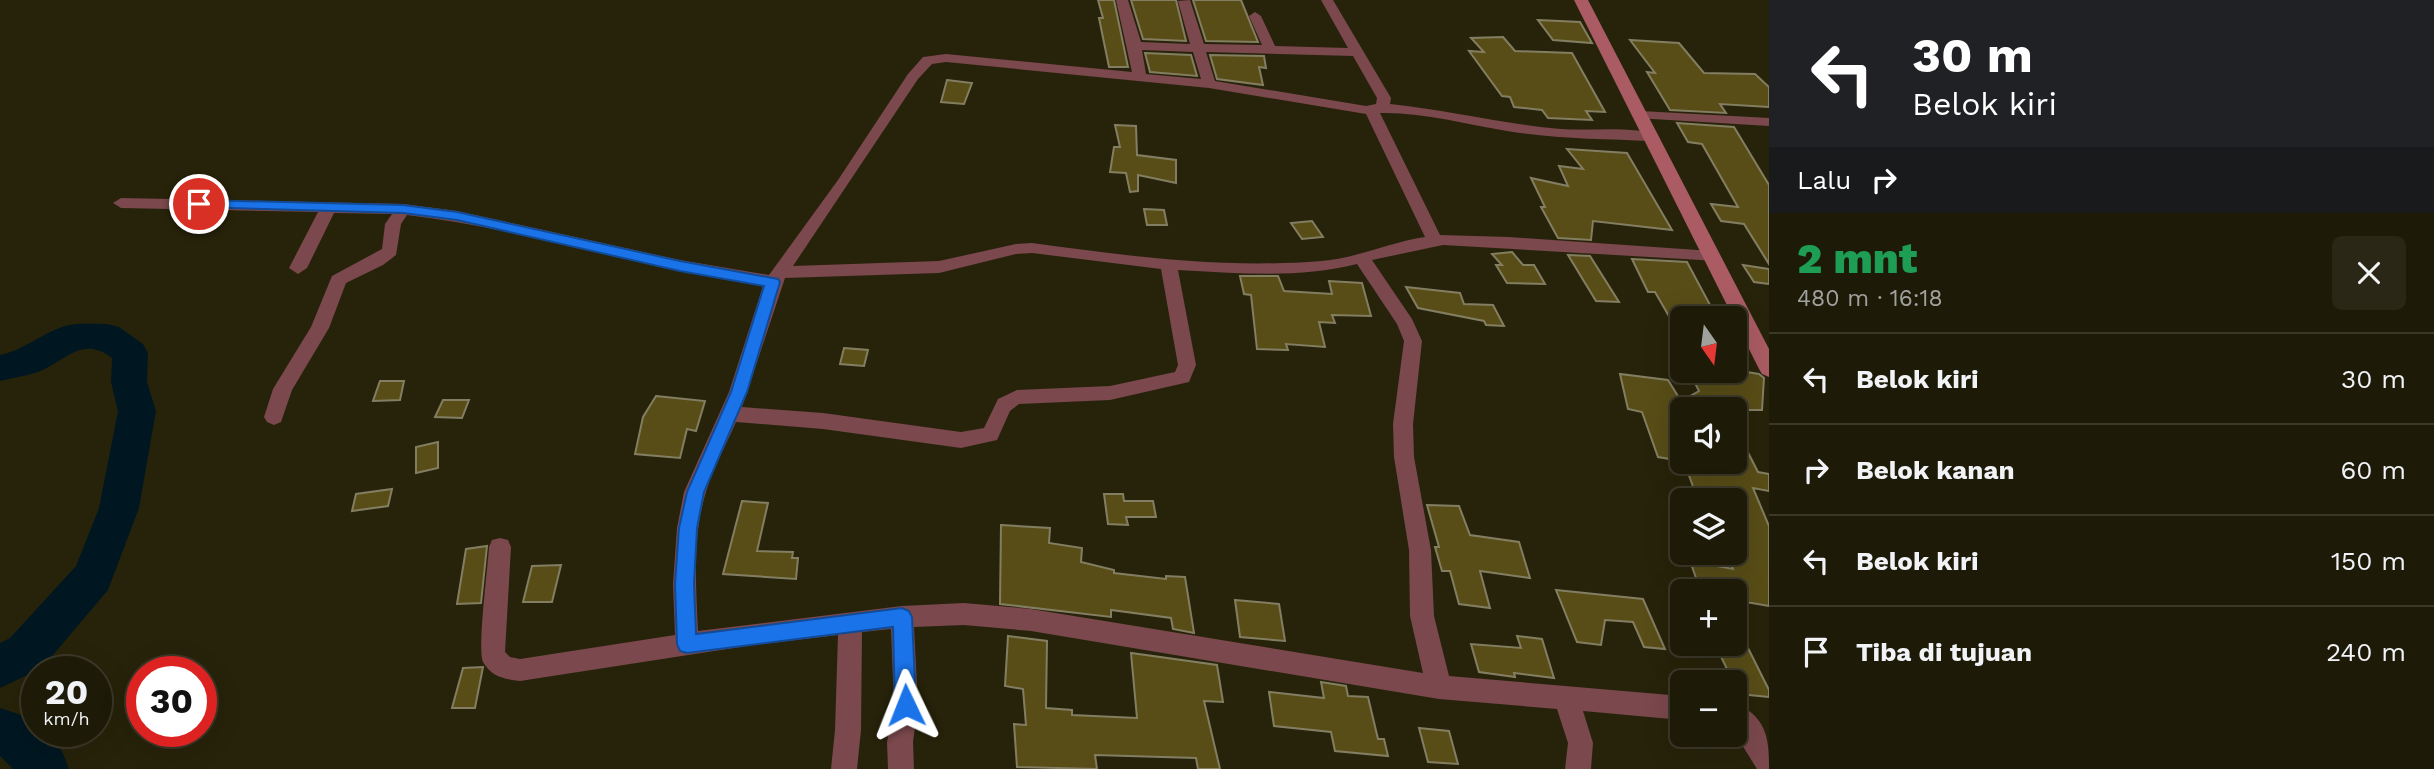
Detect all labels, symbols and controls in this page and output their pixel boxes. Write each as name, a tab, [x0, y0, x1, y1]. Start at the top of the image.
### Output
text: 30 m	[1912, 26, 2033, 84]
icon: left	[1797, 28, 1888, 119]
text: Belok kiri	[1912, 85, 2057, 123]
icon: right	[1865, 161, 1903, 199]
text: Lalu	[1797, 165, 1851, 195]
pin	[169, 174, 229, 234]
icon: arrive	[180, 185, 218, 223]
text: 2 mnt	[1797, 234, 1917, 283]
button: close	[2332, 236, 2406, 310]
text: 480 m · 16:18	[1797, 285, 1943, 312]
north arrow	[1670, 306, 1746, 383]
map controls	[1670, 306, 1747, 747]
icon: left	[1797, 360, 1835, 398]
text: Belok kiri	[1856, 364, 1979, 394]
text: 30 m	[2341, 364, 2406, 394]
button: sound	[1670, 397, 1747, 474]
icon: right	[1797, 451, 1835, 489]
text: Belok kanan	[1856, 455, 2015, 485]
text: 60 m	[2340, 455, 2406, 485]
button: layers	[1670, 488, 1747, 565]
icon: left	[1797, 542, 1835, 580]
text: Belok kiri	[1856, 546, 1979, 576]
text: 150 m	[2331, 546, 2406, 576]
button: +	[1670, 579, 1747, 656]
icon: arrive	[1797, 633, 1835, 671]
text: Tiba di tujuan	[1856, 637, 2032, 667]
text: 240 m	[2326, 637, 2406, 667]
speed limit sign: 30	[126, 656, 217, 747]
position arrow	[869, 668, 943, 742]
button: −	[1670, 670, 1747, 747]
text: 20	[45, 671, 88, 713]
text: km/h	[43, 708, 90, 729]

